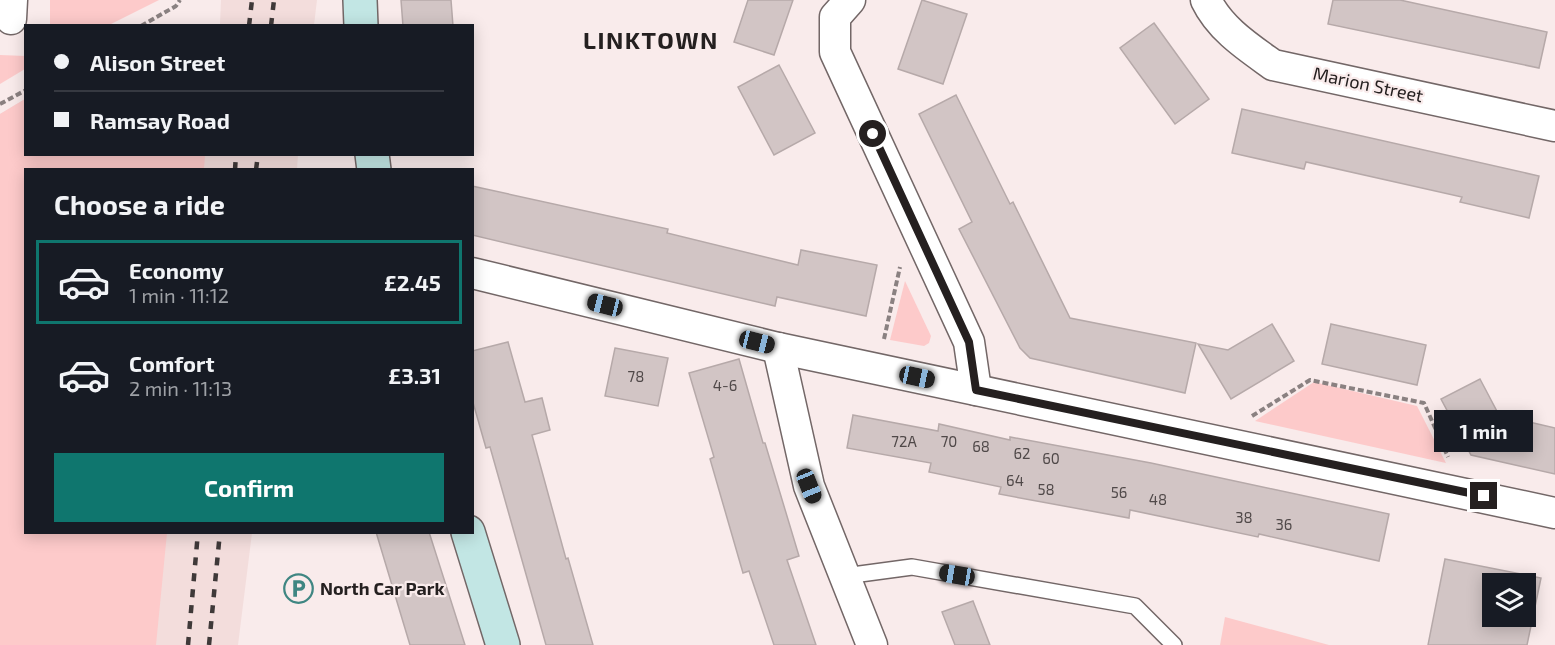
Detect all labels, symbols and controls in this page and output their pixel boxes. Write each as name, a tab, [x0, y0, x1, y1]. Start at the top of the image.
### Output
district label: LINKTOWN	[583, 25, 719, 54]
text: Alison Street	[90, 49, 225, 75]
street label: Marion Street	[1311, 62, 1425, 106]
text: Ramsay Road	[90, 107, 230, 133]
route start	[859, 120, 886, 147]
text: Choose a ride	[54, 188, 225, 220]
icon: car	[57, 255, 111, 309]
text: Economy	[129, 257, 224, 283]
text: £2.45	[384, 269, 441, 295]
text: 1 min · 11:12	[129, 283, 229, 307]
car	[585, 292, 625, 318]
car	[737, 329, 777, 355]
icon: car	[57, 348, 111, 402]
text: Comfort	[129, 350, 214, 376]
text: £3.31	[388, 362, 441, 388]
car	[898, 364, 936, 390]
house number: 78	[628, 367, 644, 385]
text: 2 min · 11:13	[129, 376, 232, 400]
house number: 4-6	[713, 376, 737, 394]
callout: 1 min	[1434, 409, 1534, 451]
text: 1 min	[1459, 419, 1508, 443]
house number: 72A	[891, 432, 917, 450]
house number: 70	[941, 432, 957, 450]
house number: 68	[972, 437, 990, 455]
house number: 62	[1013, 444, 1031, 462]
house number: 60	[1042, 449, 1060, 467]
button: Confirm	[54, 453, 444, 522]
car	[794, 466, 824, 506]
house number: 64	[1006, 471, 1024, 489]
house number: 58	[1037, 480, 1055, 498]
route end	[1470, 482, 1497, 509]
house number: 56	[1111, 483, 1127, 501]
house number: 48	[1149, 490, 1167, 508]
house number: 38	[1235, 508, 1253, 526]
house number: 36	[1276, 515, 1292, 533]
car	[938, 563, 976, 587]
parking icon: North Car Park	[283, 573, 315, 605]
map controls	[1482, 573, 1536, 627]
button: layers	[1482, 573, 1536, 627]
place label: North Car Park	[320, 577, 445, 599]

